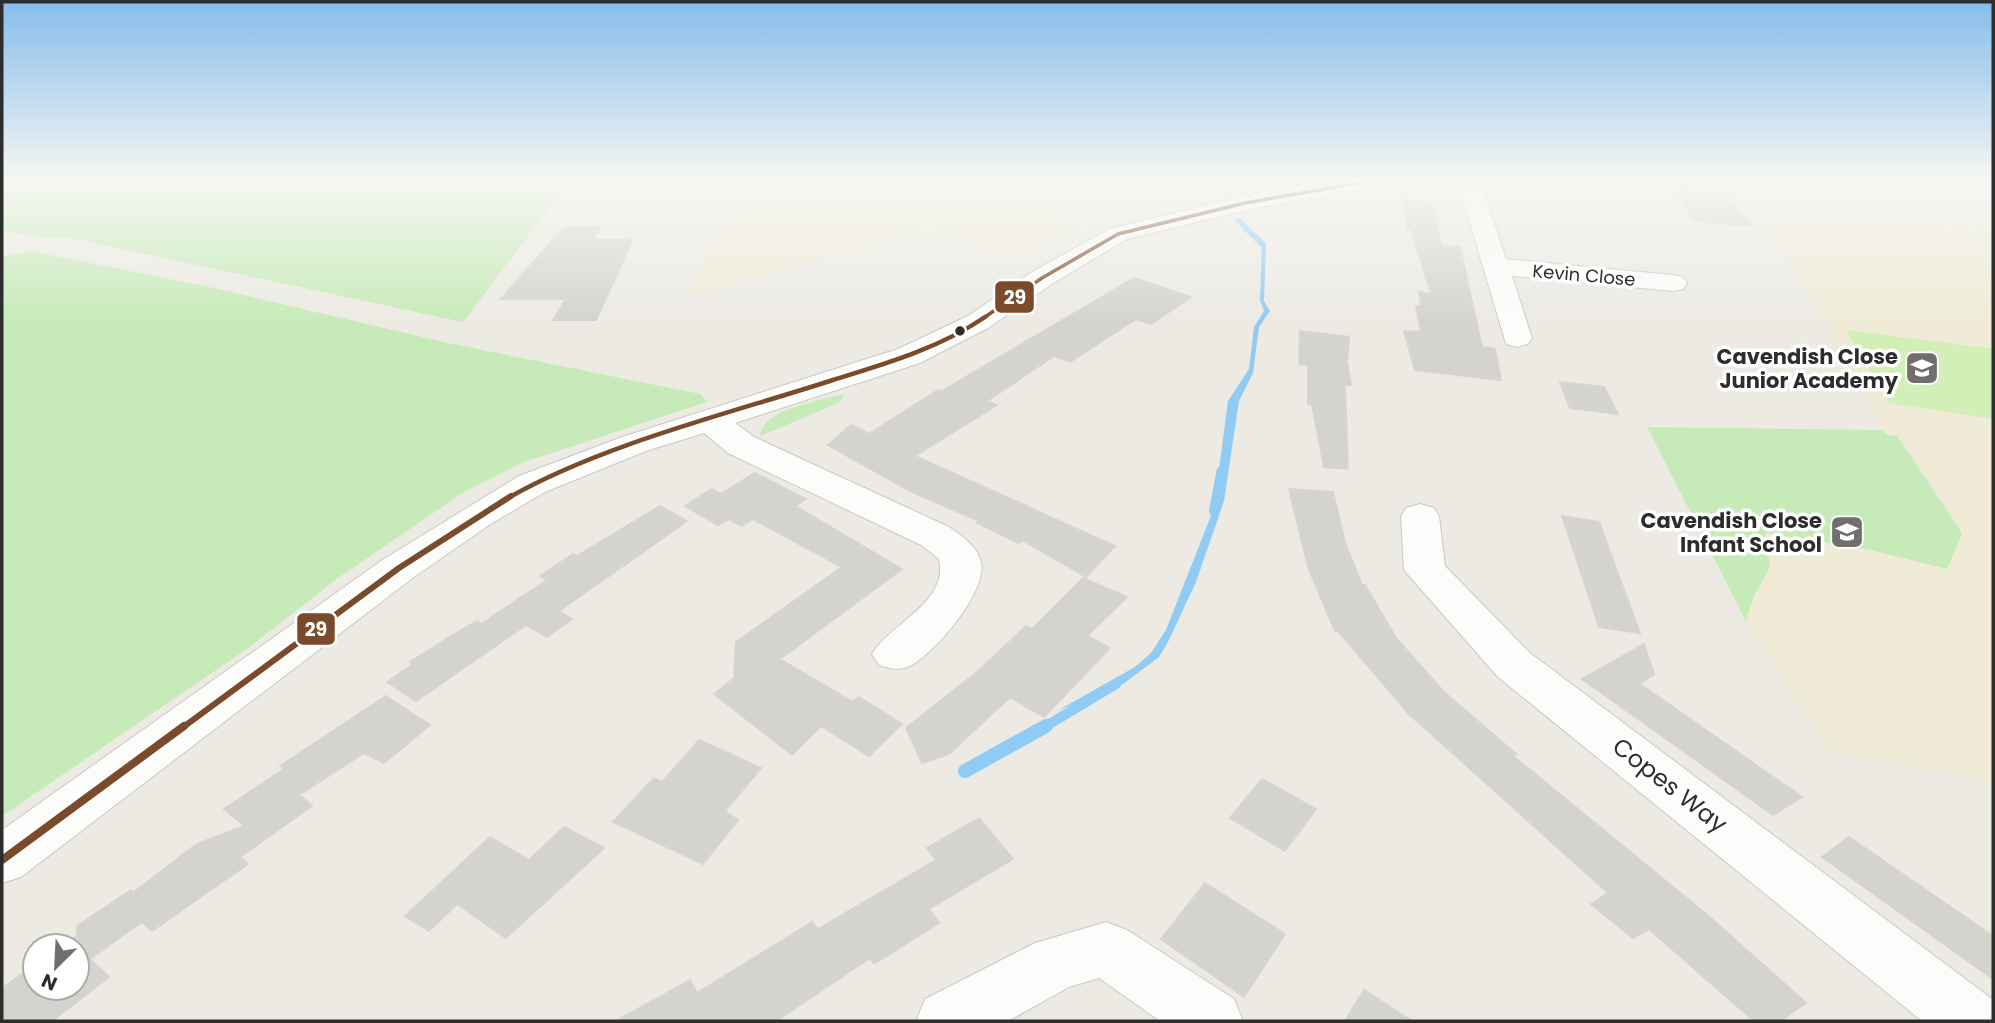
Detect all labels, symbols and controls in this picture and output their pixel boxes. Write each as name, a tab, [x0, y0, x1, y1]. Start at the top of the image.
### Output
street label: Kevin Close	[1532, 258, 1636, 292]
line badge: 29	[994, 280, 1035, 314]
text: 29	[1004, 284, 1026, 311]
unlabelled marker	[953, 324, 967, 338]
place label: Cavendish Close Junior Academy	[1716, 342, 1899, 395]
school or university icon: Cavendish Close Junior Academy	[1903, 349, 1941, 387]
place label: Cavendish Close Infant School	[1640, 506, 1822, 559]
school or university icon: Cavendish Close Infant School	[1828, 513, 1866, 551]
line badge: 29	[296, 612, 336, 646]
text: 29	[305, 616, 327, 643]
street label: Copes Way	[1606, 730, 1735, 841]
north arrow	[21, 932, 91, 1002]
text: N	[37, 967, 61, 997]

